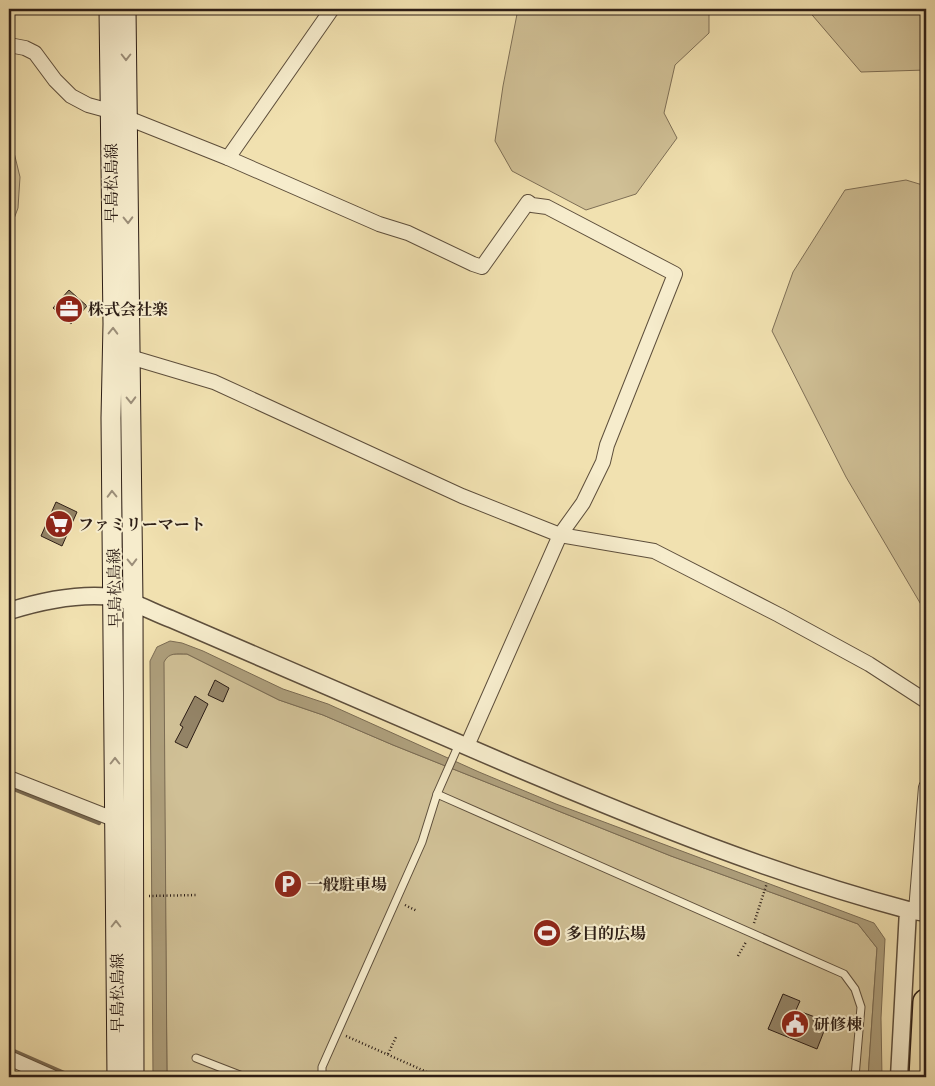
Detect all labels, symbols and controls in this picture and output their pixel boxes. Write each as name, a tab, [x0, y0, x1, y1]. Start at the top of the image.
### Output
one-way arrow	[121, 54, 131, 62]
street label: 早島松島線	[101, 143, 122, 223]
one-way arrow	[123, 216, 133, 224]
office icon: 株式会社楽	[54, 294, 84, 324]
place label: 株式会社楽	[88, 299, 168, 320]
one-way arrow	[108, 327, 118, 334]
one-way arrow	[126, 396, 136, 404]
one-way arrow	[107, 489, 117, 497]
supermarket icon: ファミリーマート	[44, 509, 74, 539]
place label: ファミリーマート	[78, 514, 206, 535]
street label: 早島松島線	[103, 548, 126, 628]
one-way arrow	[127, 559, 137, 567]
one-way arrow	[110, 757, 120, 764]
parking icon: 一般駐車場	[273, 869, 303, 899]
place label: 一般駐車場	[307, 874, 387, 895]
sports icon: 多目的広場	[532, 918, 562, 948]
one-way arrow	[111, 919, 121, 927]
place label: 多目的広場	[566, 923, 646, 944]
street label: 早島松島線	[107, 953, 128, 1033]
public building icon: 研修棟	[780, 1009, 810, 1039]
place label: 研修棟	[814, 1014, 862, 1035]

